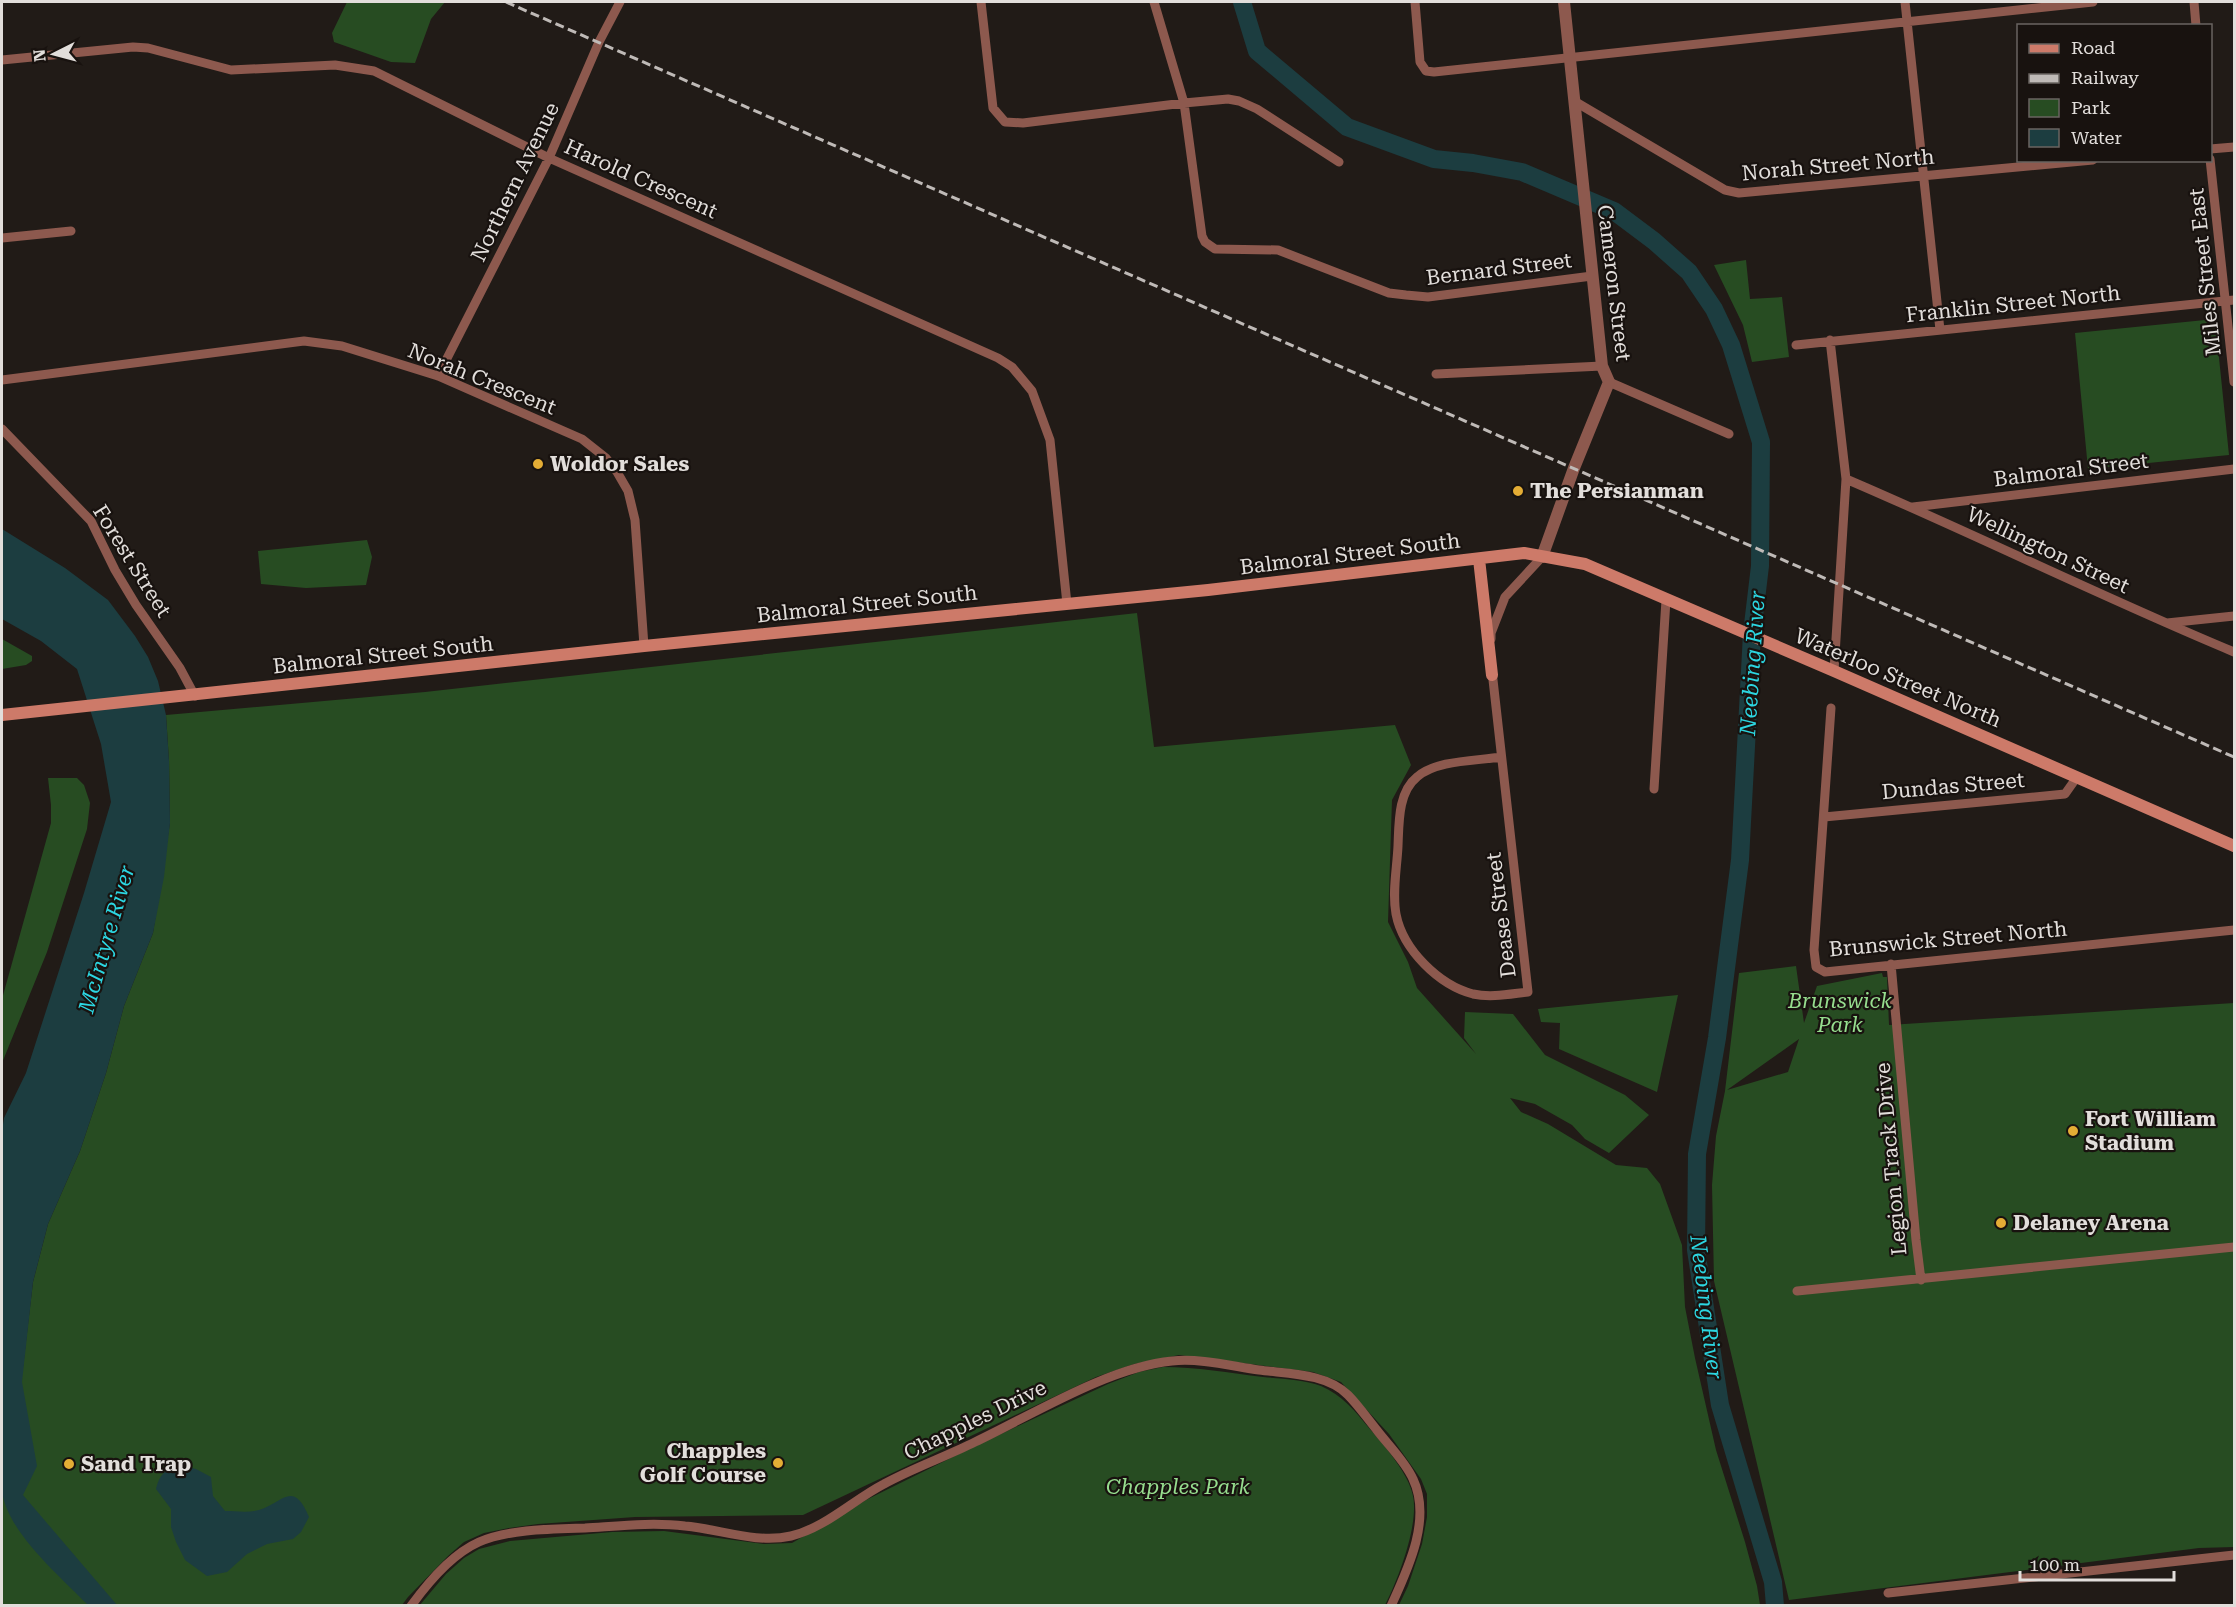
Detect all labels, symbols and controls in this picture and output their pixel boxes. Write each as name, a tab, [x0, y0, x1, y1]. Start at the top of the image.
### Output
north arrow	[24, 24, 84, 84]
legend	[2017, 24, 2212, 162]
text: Road	[2071, 37, 2116, 58]
text: N	[29, 48, 50, 63]
text: Railway	[2071, 67, 2139, 88]
text: Park	[2071, 97, 2111, 118]
street label: Northern Avenue	[466, 98, 564, 266]
text: Water	[2071, 127, 2122, 148]
street label: Harold Crescent	[561, 135, 721, 224]
street label: Norah Street North	[1741, 145, 1936, 185]
street label: Miles Street East	[2184, 187, 2226, 357]
street label: Cameron Street	[1592, 203, 1636, 363]
street label: Bernard Street	[1425, 248, 1573, 290]
street label: Franklin Street North	[1905, 281, 2122, 327]
street label: Norah Crescent	[404, 338, 560, 420]
street label: Balmoral Street	[1992, 449, 2150, 491]
place label: Woldor Sales	[550, 452, 689, 476]
marker: Woldor Sales	[531, 457, 545, 471]
place label: The Persianman	[1530, 479, 1704, 503]
marker: The Persianman	[1511, 484, 1525, 498]
street label: Forest Street	[88, 500, 176, 622]
street label: Wellington Street	[1963, 502, 2133, 598]
street label: Balmoral Street South	[1238, 529, 1462, 579]
street label: Balmoral Street South	[755, 580, 979, 628]
water label: Neebing River	[1735, 590, 1770, 737]
street label: Waterloo Street North	[1791, 624, 2005, 733]
street label: Balmoral Street South	[271, 631, 495, 679]
street label: Dundas Street	[1881, 768, 2026, 804]
street label: Dease Street	[1481, 851, 1521, 979]
water label: McIntyre River	[73, 862, 140, 1017]
street label: Brunswick Street North	[1828, 917, 2069, 961]
park label: Brunswick Park	[1787, 989, 1893, 1037]
street label: Legion Track Drive	[1871, 1062, 1911, 1256]
place label: Fort William Stadium	[2085, 1107, 2216, 1155]
marker: Fort William Stadium	[2066, 1124, 2080, 1138]
place label: Delaney Arena	[2013, 1211, 2169, 1235]
marker: Delaney Arena	[1994, 1216, 2008, 1230]
water label: Neebing River	[1685, 1232, 1728, 1381]
street label: Chapples Drive	[900, 1375, 1050, 1465]
place label: Chapples Golf Course	[640, 1439, 766, 1487]
place label: Sand Trap	[81, 1452, 191, 1476]
marker: Chapples Golf Course	[771, 1456, 785, 1470]
marker: Sand Trap	[62, 1457, 76, 1471]
park label: Chapples Park	[1106, 1475, 1251, 1499]
scale bar	[2020, 1544, 2174, 1582]
text: 100 m	[2029, 1554, 2080, 1575]

